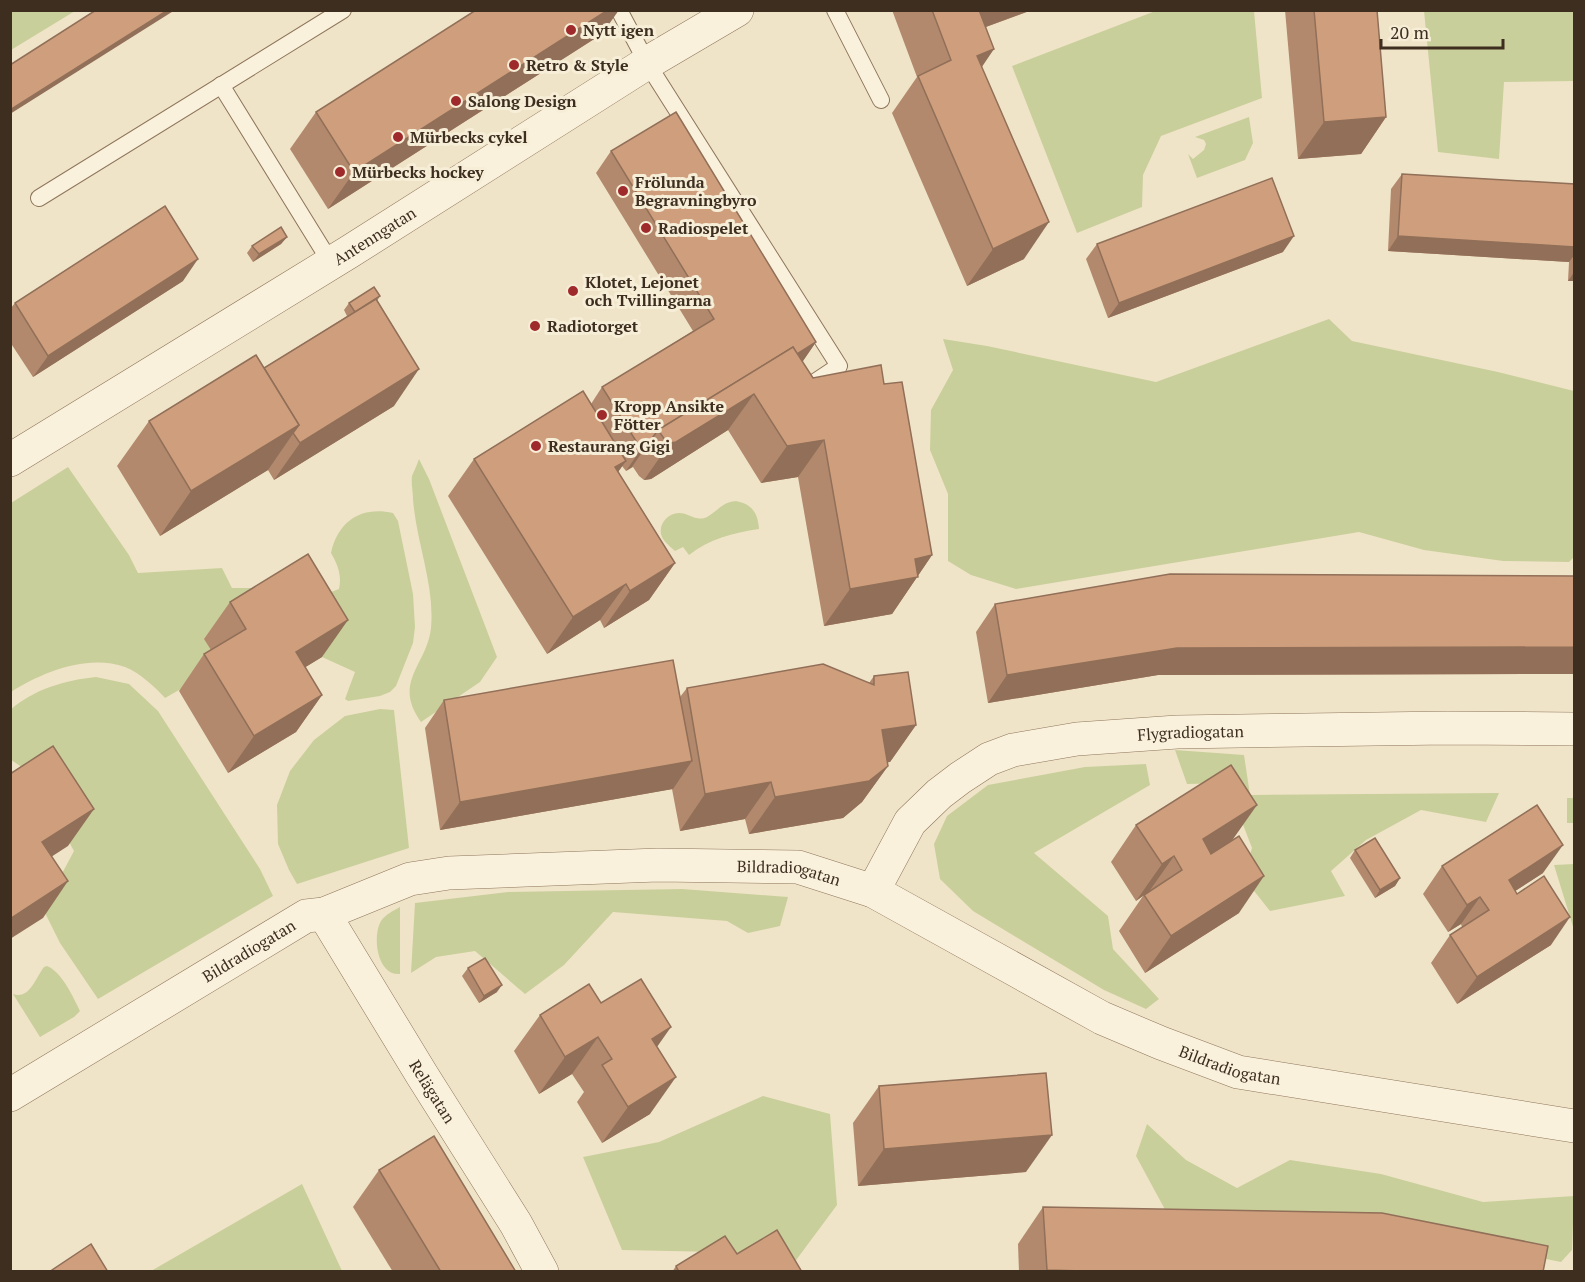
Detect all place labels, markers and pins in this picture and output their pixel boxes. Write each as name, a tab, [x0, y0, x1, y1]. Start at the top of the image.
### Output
place label: Nytt igen	[583, 19, 655, 41]
marker: Nytt igen	[564, 23, 578, 37]
place label: Retro & Style	[526, 54, 629, 76]
marker: Retro & Style	[507, 58, 521, 72]
place label: Salong Design	[468, 90, 577, 112]
marker: Salong Design	[449, 94, 463, 108]
place label: Mürbecks cykel	[410, 126, 528, 148]
marker: Mürbecks cykel	[391, 130, 405, 144]
place label: Mürbecks hockey	[352, 161, 484, 183]
marker: Mürbecks hockey	[333, 165, 347, 179]
place label: Frölunda Begravningbyro	[635, 171, 757, 211]
marker: Frölunda Begravningbyro	[616, 184, 630, 198]
place label: Radiospelet	[658, 217, 749, 239]
marker: Radiospelet	[639, 221, 653, 235]
place label: Klotet, Lejonet och Tvillingarna	[585, 271, 712, 311]
marker: Klotet, Lejonet och Tvillingarna	[566, 284, 580, 298]
place label: Radiotorget	[547, 315, 639, 337]
marker: Radiotorget	[528, 319, 542, 333]
place label: Kropp Ansikte Fötter	[614, 395, 725, 435]
marker: Kropp Ansikte Fötter	[595, 408, 609, 422]
place label: Restaurang Gigi	[548, 435, 670, 457]
marker: Restaurang Gigi	[529, 439, 543, 453]

